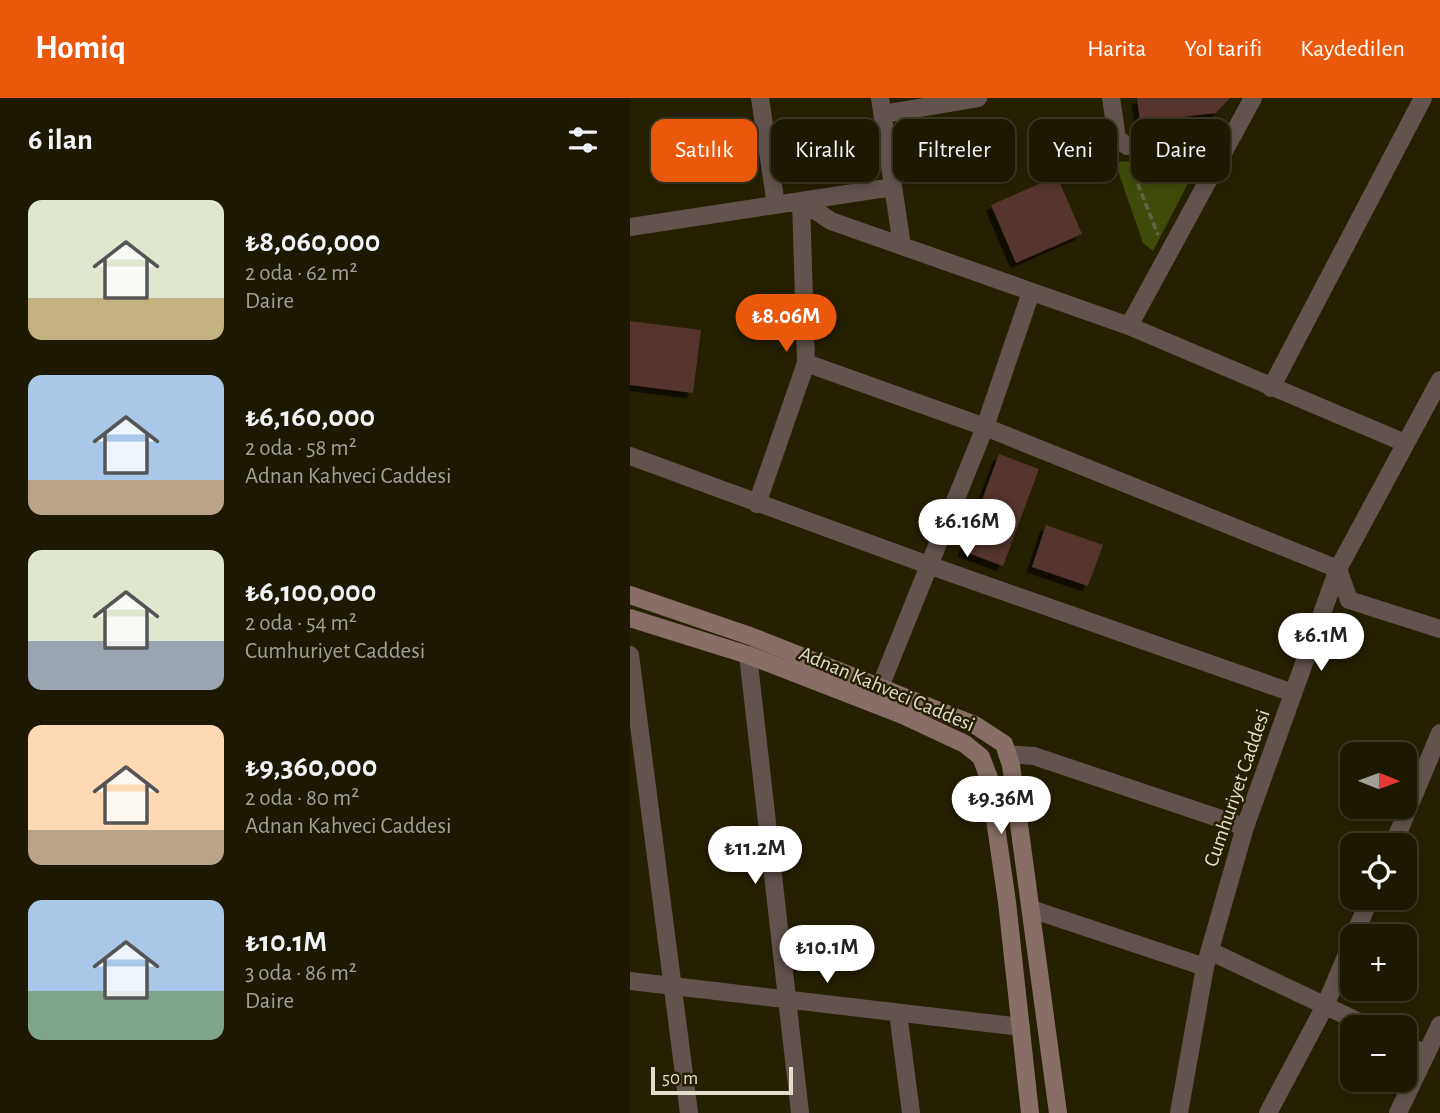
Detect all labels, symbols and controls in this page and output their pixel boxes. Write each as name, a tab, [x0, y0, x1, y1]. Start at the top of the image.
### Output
text: Homiq	[35, 32, 126, 65]
text: Harita	[1087, 37, 1146, 61]
text: Yol tarifi	[1184, 37, 1262, 61]
text: Kaydedilen	[1300, 37, 1405, 61]
chip: Satılık	[651, 119, 757, 182]
chip: Kiralık	[771, 119, 879, 182]
chip: Filtreler	[893, 119, 1015, 182]
chip: Yeni	[1029, 119, 1117, 182]
chip: Daire	[1131, 119, 1230, 182]
icon: filters	[564, 121, 602, 159]
text: 6 ilan	[28, 125, 93, 155]
text: ₺8,060,000	[245, 227, 380, 257]
icon: home	[84, 228, 168, 312]
text: 2 oda · 62 m²	[245, 262, 357, 285]
text: Daire	[245, 290, 294, 313]
pin: ₺8.06M	[729, 294, 843, 354]
text: ₺8.06M	[752, 305, 820, 328]
text: ₺6,160,000	[245, 402, 375, 432]
icon: home	[84, 403, 168, 487]
text: 2 oda · 58 m²	[245, 437, 357, 460]
text: Adnan Kahveci Caddesi	[245, 465, 452, 488]
pin: ₺6.16M	[910, 500, 1024, 559]
text: ₺6.16M	[935, 510, 999, 533]
text: ₺6,100,000	[245, 577, 376, 607]
icon: home	[84, 578, 168, 662]
text: 2 oda · 54 m²	[245, 612, 357, 635]
pin: ₺6.1M	[1272, 614, 1370, 673]
text: ₺6.1M	[1294, 624, 1348, 647]
text: Cumhuriyet Caddesi	[245, 640, 425, 663]
street label: Adnan Kahveci Caddesi	[796, 642, 978, 736]
street label: Cumhuriyet Caddesi	[1200, 707, 1274, 869]
north arrow	[1340, 742, 1418, 819]
map controls	[1340, 742, 1417, 1092]
text: ₺9,360,000	[245, 752, 377, 782]
icon: home	[84, 753, 168, 837]
pin: ₺9.36M	[944, 776, 1058, 836]
text: 2 oda · 80 m²	[245, 787, 359, 810]
text: ₺9.36M	[968, 787, 1034, 810]
text: Adnan Kahveci Caddesi	[245, 815, 452, 838]
pin: ₺11.2M	[698, 826, 812, 886]
button: locate	[1340, 833, 1417, 910]
text: ₺11.2M	[724, 837, 786, 860]
button: +	[1340, 924, 1417, 1001]
pin: ₺10.1M	[770, 926, 884, 985]
text: ₺10.1M	[245, 927, 327, 957]
icon: home	[84, 928, 168, 1012]
text: ₺10.1M	[796, 936, 858, 959]
text: 3 oda · 86 m²	[245, 962, 357, 985]
text: Daire	[245, 990, 294, 1013]
button: −	[1340, 1015, 1417, 1092]
scale bar	[651, 1064, 793, 1096]
text: 50 m	[662, 1069, 698, 1088]

